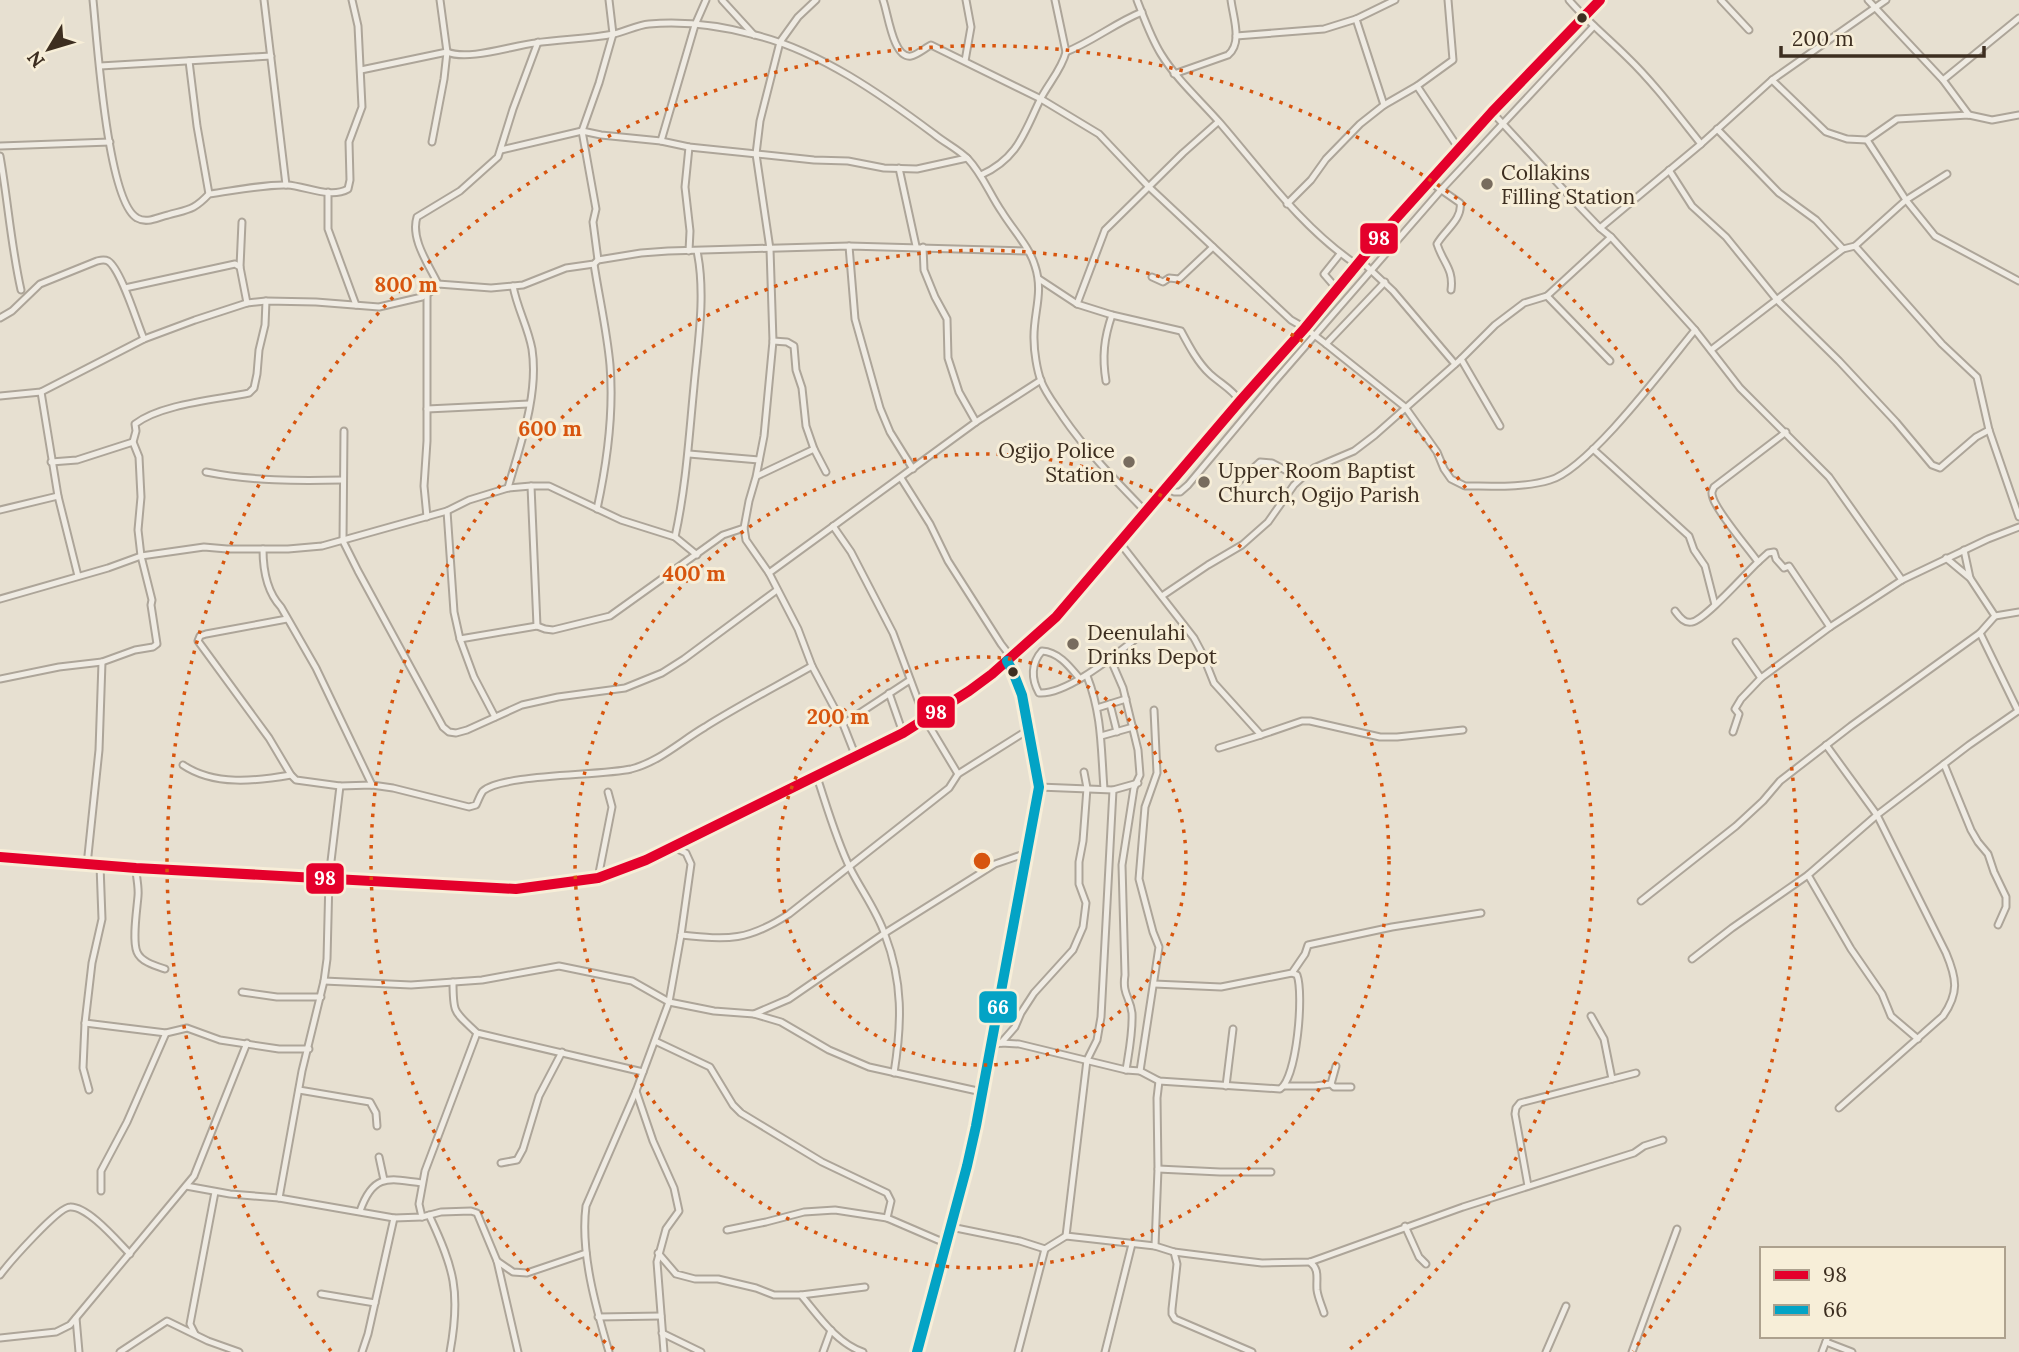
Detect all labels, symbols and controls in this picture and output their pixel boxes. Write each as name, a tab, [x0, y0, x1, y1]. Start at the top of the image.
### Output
unlabelled marker	[1575, 11, 1589, 25]
north arrow	[14, 14, 84, 84]
scale bar	[1781, 14, 1984, 58]
text: 200 m	[1792, 25, 1854, 52]
text: N	[21, 46, 50, 73]
place label: Collakins Filling Station	[1501, 159, 1635, 210]
marker: Collakins Filling Station	[1479, 176, 1495, 192]
line badge: 98	[1359, 222, 1399, 255]
text: 98	[1368, 226, 1390, 250]
text: 800 m	[374, 271, 438, 298]
text: 600 m	[518, 415, 582, 442]
place label: Ogijo Police Station	[998, 437, 1115, 488]
marker: Ogijo Police Station	[1121, 454, 1137, 470]
place label: Upper Room Baptist Church, Ogijo Parish	[1218, 457, 1420, 508]
marker: Upper Room Baptist Church, Ogijo Parish	[1196, 474, 1212, 490]
text: 400 m	[662, 560, 726, 587]
place label: Deenulahi Drinks Depot	[1087, 619, 1218, 670]
marker: Deenulahi Drinks Depot	[1065, 636, 1081, 652]
unlabelled marker	[1006, 665, 1020, 679]
line badge: 98	[916, 695, 956, 729]
text: 98	[925, 700, 947, 724]
text: 200 m	[807, 703, 869, 730]
centre of rings	[970, 849, 994, 873]
line badge: 98	[305, 862, 345, 895]
text: 98	[314, 866, 336, 890]
line badge: 66	[978, 990, 1018, 1024]
text: 66	[987, 995, 1009, 1019]
legend	[1760, 1247, 2005, 1338]
text: 98	[1823, 1261, 1847, 1288]
text: 66	[1823, 1296, 1847, 1323]

